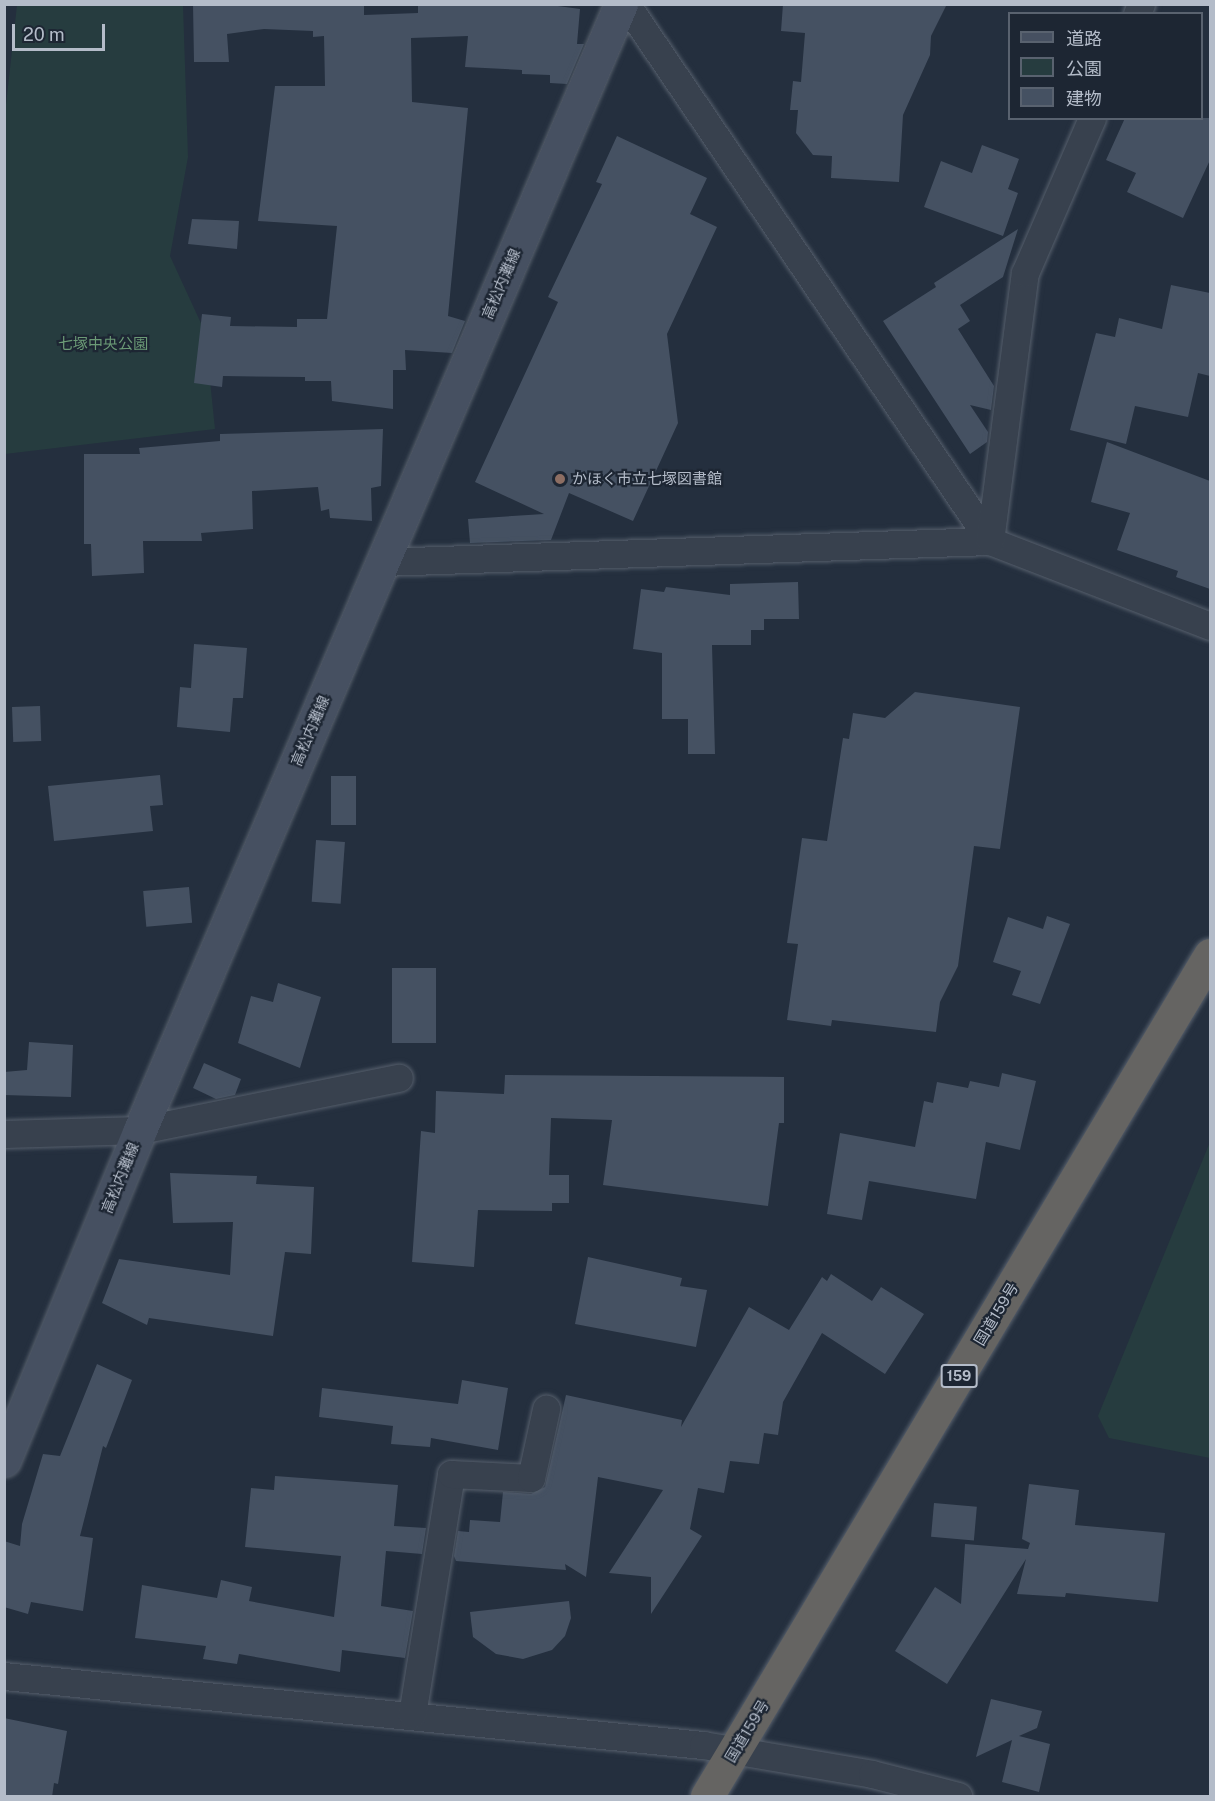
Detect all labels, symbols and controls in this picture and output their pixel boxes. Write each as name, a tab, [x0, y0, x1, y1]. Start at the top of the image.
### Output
scale bar	[15, 12, 108, 50]
legend	[1008, 12, 1203, 120]
text: 20 m	[23, 24, 65, 45]
text: 道路	[1066, 28, 1102, 49]
text: 公園	[1066, 58, 1102, 79]
text: 建物	[1066, 88, 1102, 109]
street label: 高松内灘線	[478, 246, 524, 322]
park label: 七塚中央公園	[58, 335, 148, 353]
place label: かほく市立七塚図書館	[572, 470, 722, 488]
marker: かほく市立七塚図書館	[553, 472, 567, 486]
street label: 高松内灘線	[287, 693, 333, 769]
street label: 高松内灘線	[98, 1140, 142, 1216]
street label: 国道159号	[970, 1279, 1022, 1349]
road number: 159	[940, 1365, 978, 1387]
street label: 国道159号	[721, 1696, 773, 1766]

